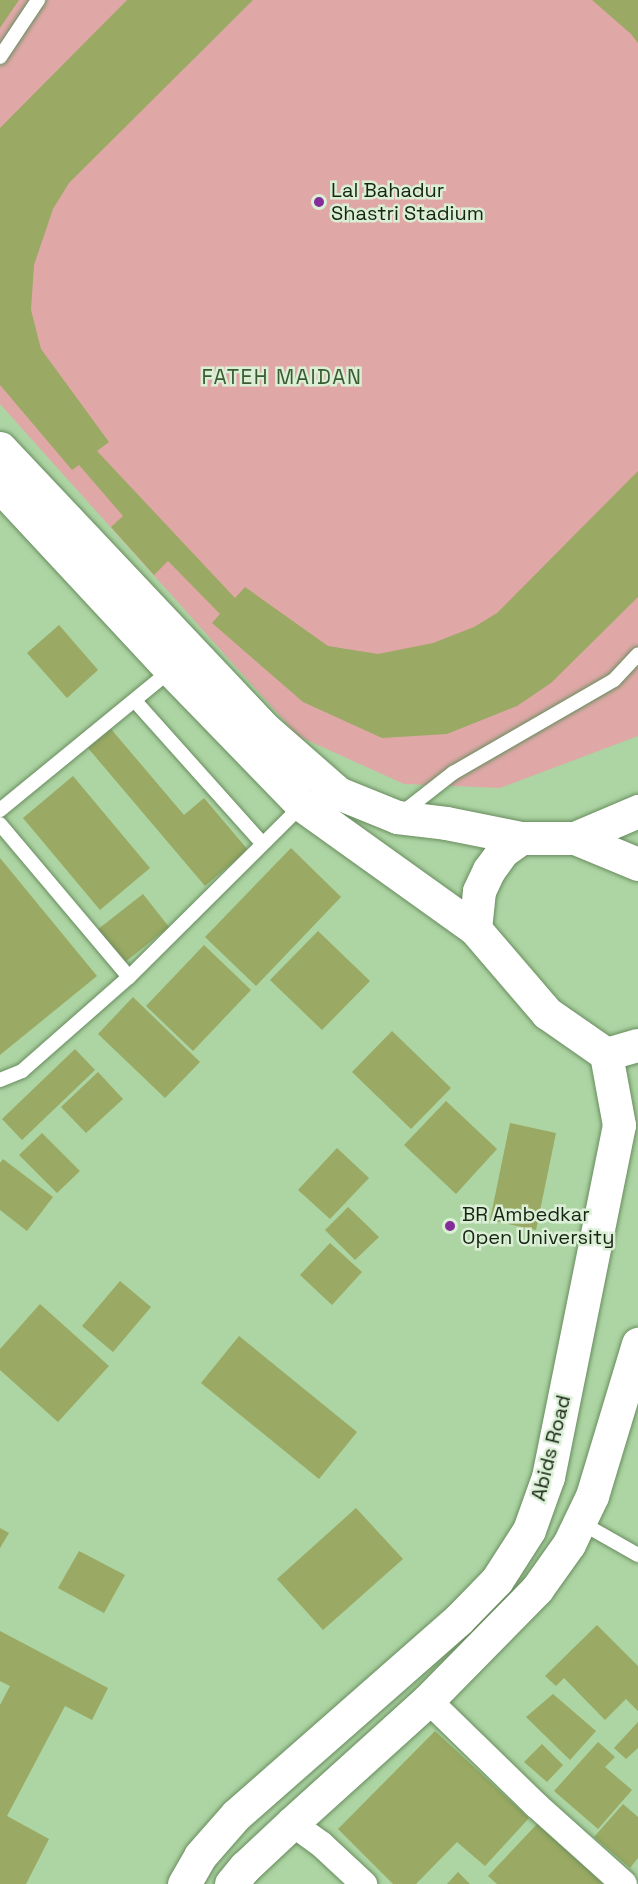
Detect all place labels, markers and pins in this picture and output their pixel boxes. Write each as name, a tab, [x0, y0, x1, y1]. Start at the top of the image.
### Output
place label: Lal Bahadur Shastri Stadium	[331, 178, 484, 225]
marker: Lal Bahadur Shastri Stadium	[312, 195, 326, 209]
place label: BR Ambedkar Open University	[462, 1202, 614, 1249]
marker: BR Ambedkar Open University	[443, 1219, 457, 1233]

